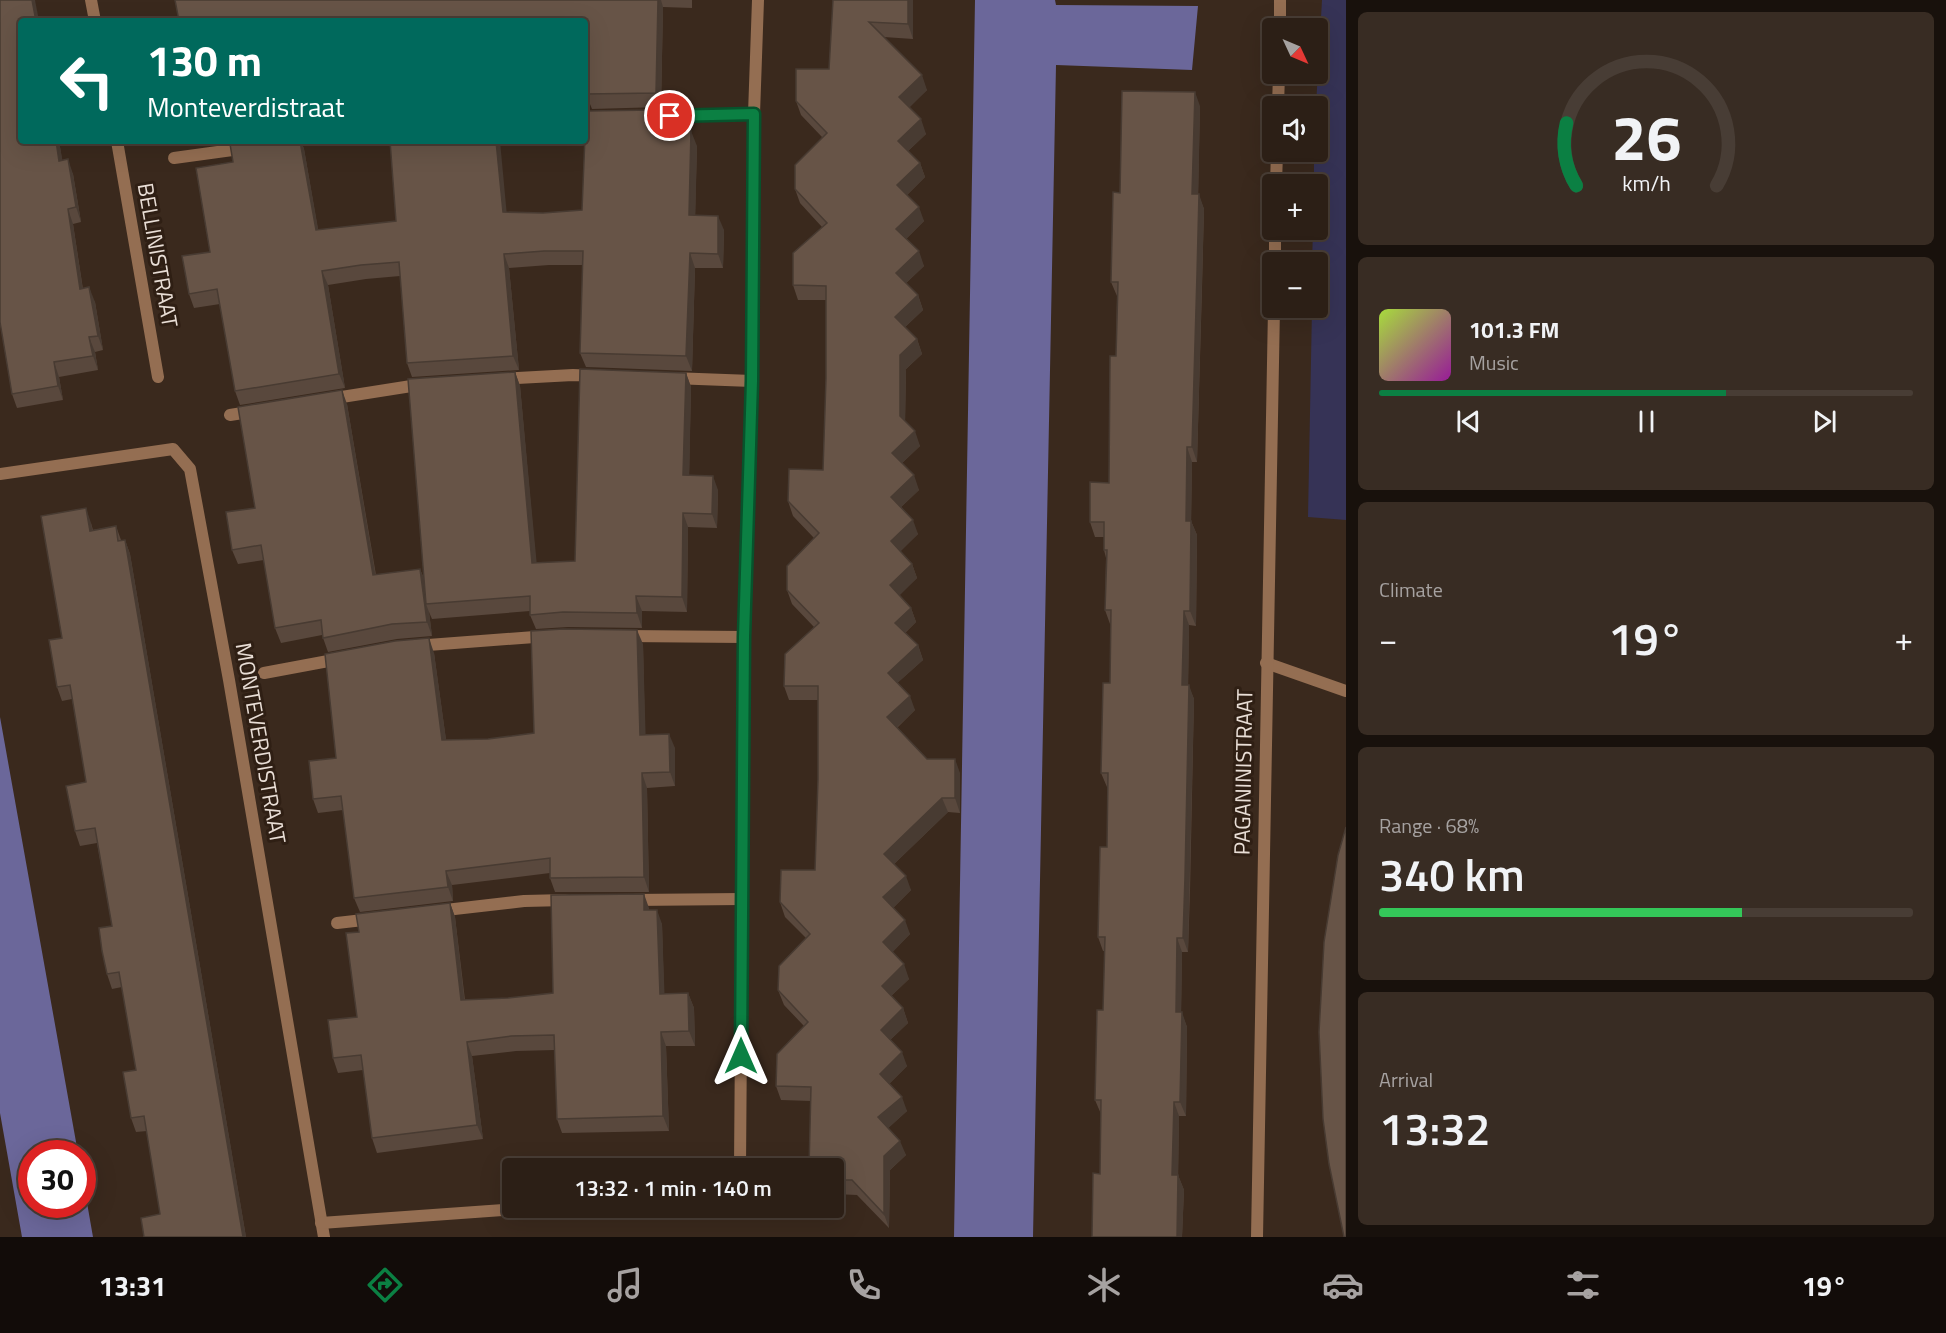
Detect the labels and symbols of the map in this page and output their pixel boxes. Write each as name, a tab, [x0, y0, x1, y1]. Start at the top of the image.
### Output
north arrow	[1262, 18, 1328, 84]
pin	[644, 90, 695, 141]
street label: BELLINISTRAAT	[129, 180, 188, 330]
street label: MONTEVERDISTRAAT	[227, 640, 295, 847]
street label: PAGANINISTRAAT	[1225, 688, 1261, 855]
position arrow	[709, 1024, 773, 1088]
speed limit sign: 30	[18, 1140, 96, 1218]

